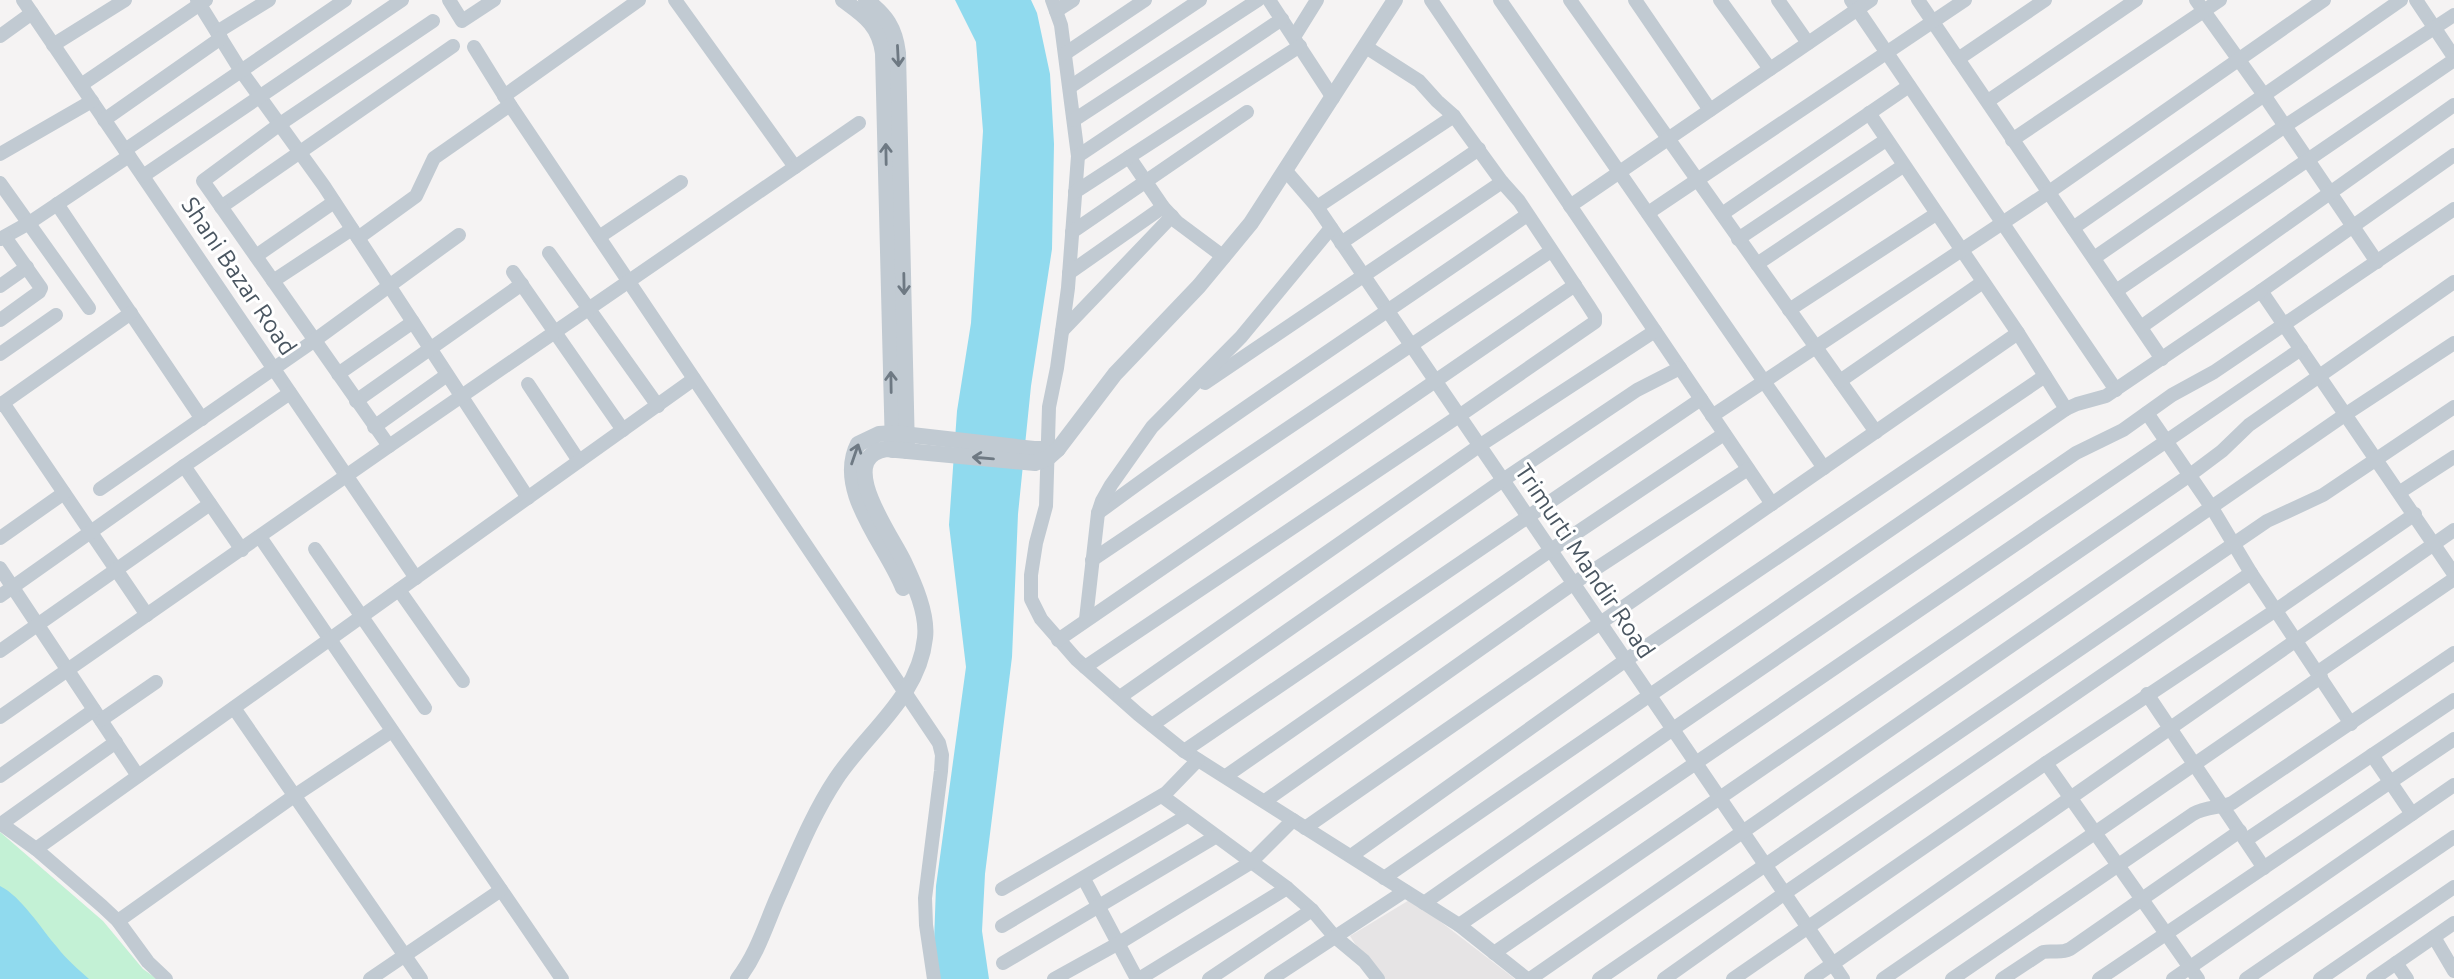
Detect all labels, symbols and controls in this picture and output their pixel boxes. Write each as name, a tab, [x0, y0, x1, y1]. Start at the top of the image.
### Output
one-way arrow	[891, 44, 904, 67]
one-way arrow	[879, 143, 892, 166]
street label: Shani Bazar Road	[176, 192, 302, 360]
one-way arrow	[897, 272, 910, 295]
one-way arrow	[884, 371, 898, 394]
one-way arrow	[850, 444, 862, 466]
one-way arrow	[973, 452, 995, 465]
street label: Trimurti Mandir Road	[1510, 459, 1660, 663]

